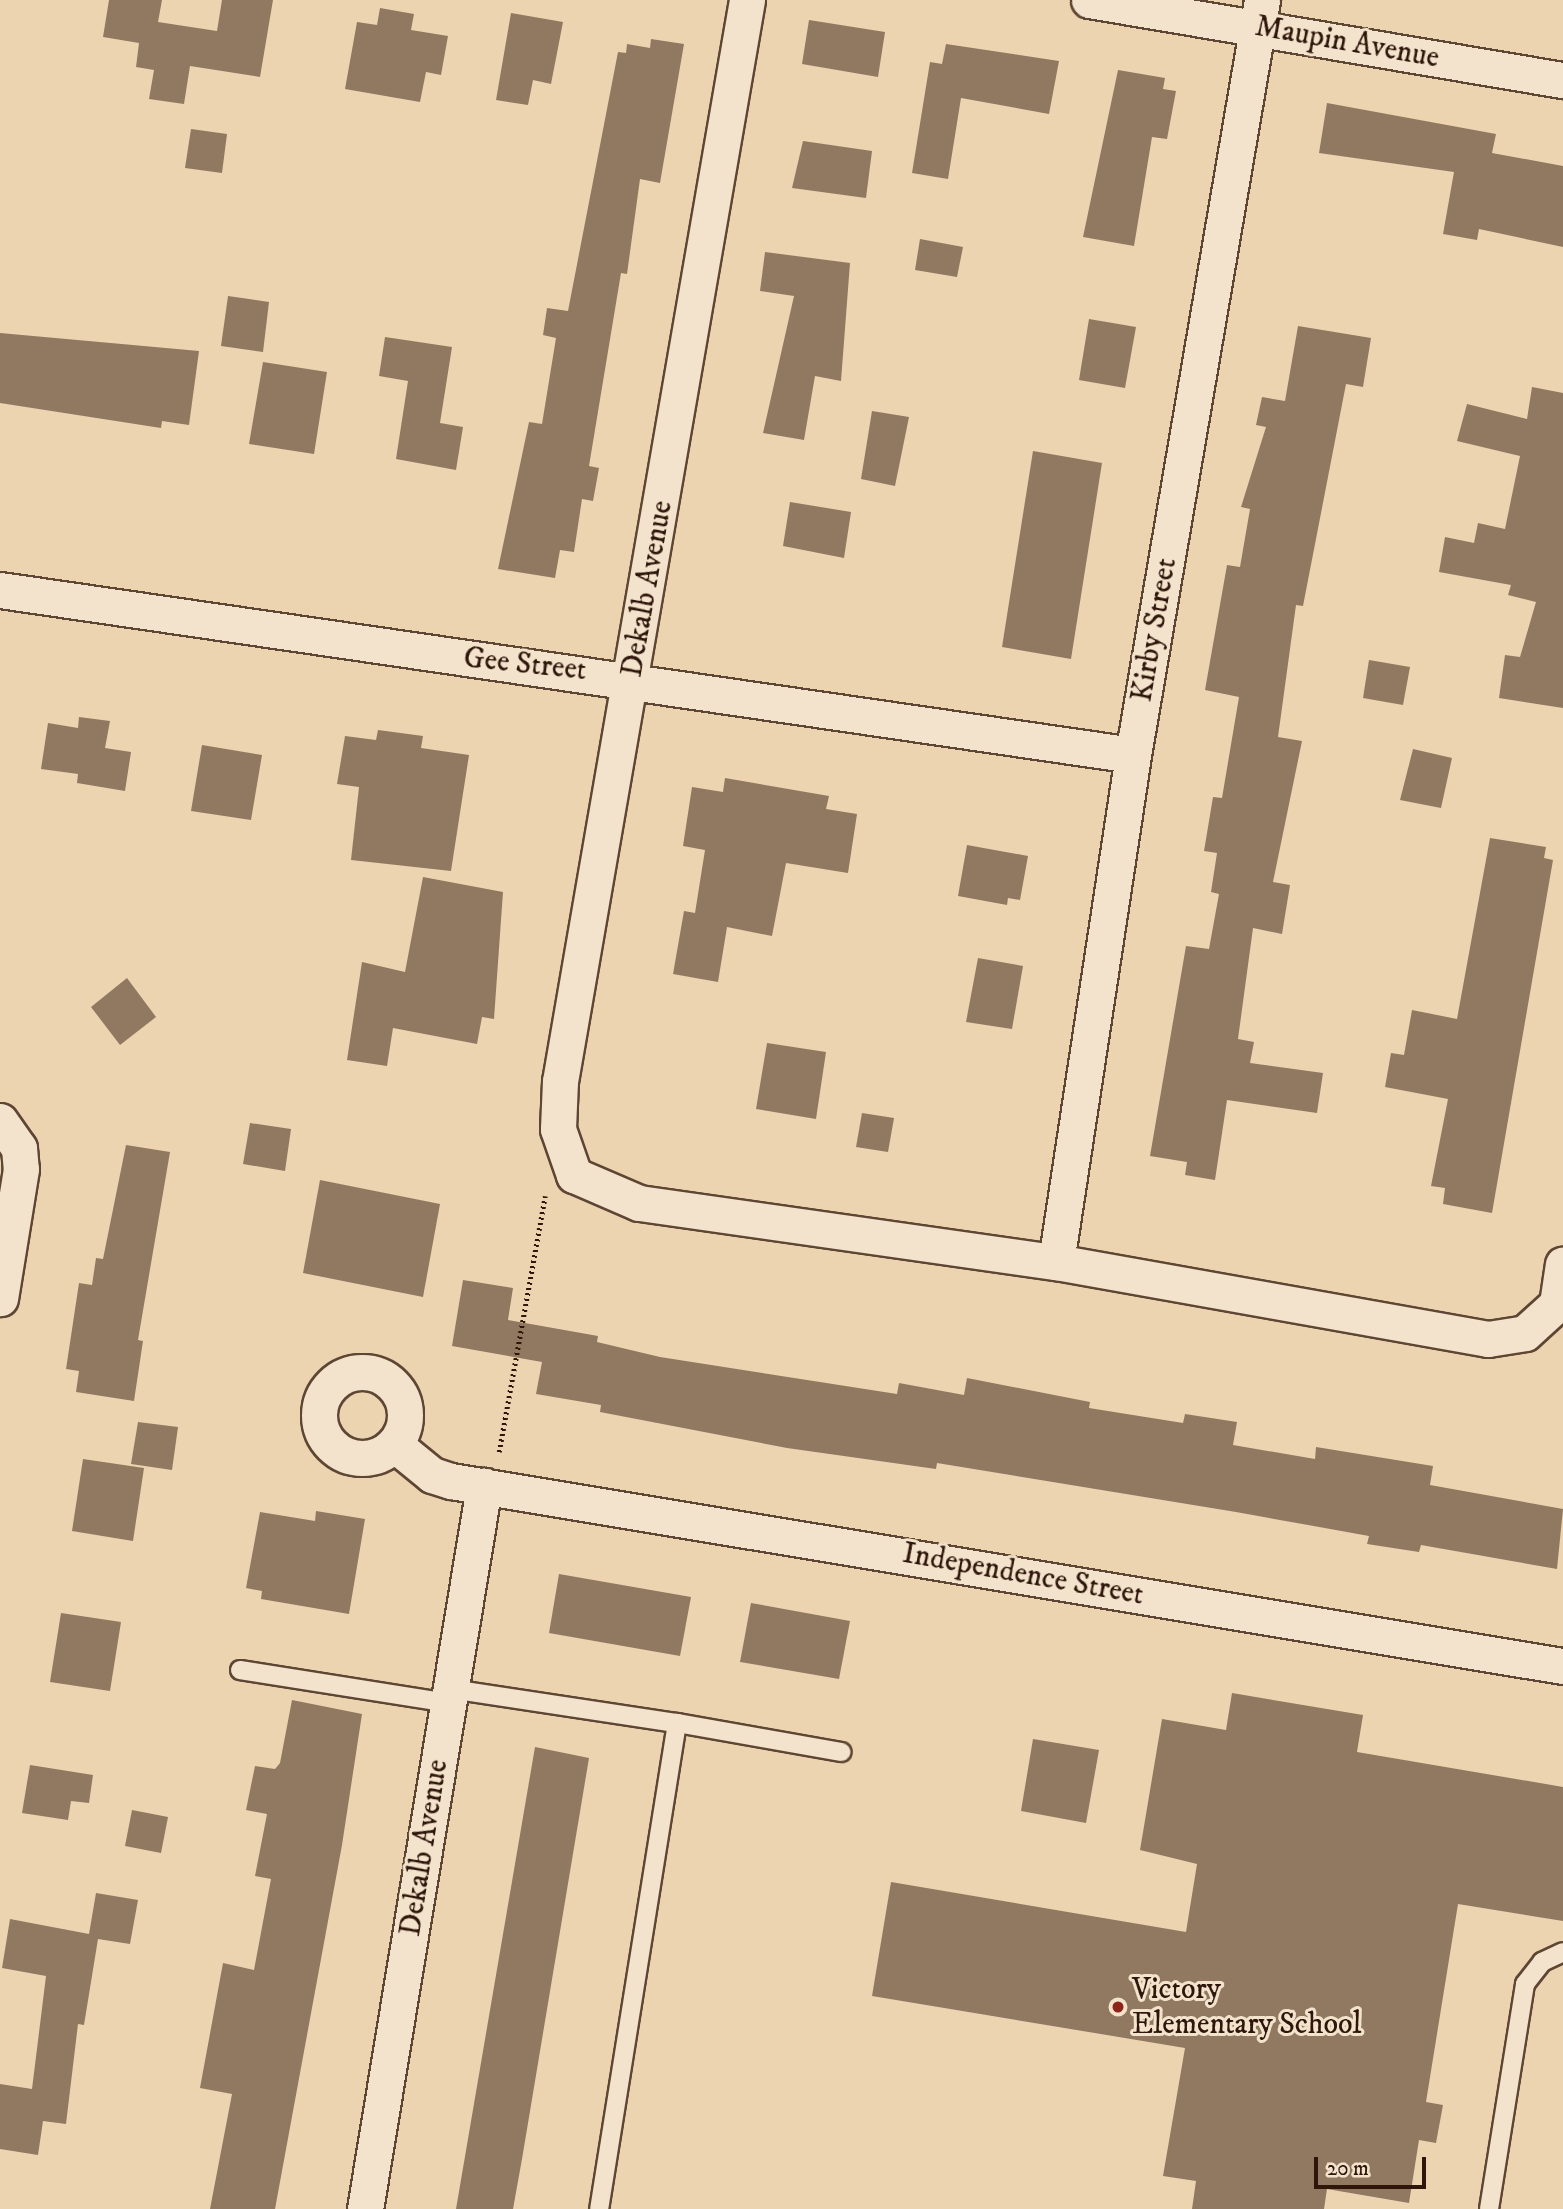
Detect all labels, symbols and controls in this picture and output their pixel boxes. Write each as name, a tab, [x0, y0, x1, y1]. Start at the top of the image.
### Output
street label: Maupin Avenue	[1252, 9, 1442, 77]
street label: Dekalb Avenue	[615, 498, 681, 680]
street label: Kirby Street	[1125, 555, 1185, 705]
street label: Gee Street	[462, 641, 588, 689]
street label: Independence Street	[900, 1536, 1146, 1614]
street label: Dekalb Avenue	[393, 1757, 457, 1939]
place label: Victory Elementary School	[1132, 1972, 1361, 2042]
marker: Victory Elementary School	[1110, 1999, 1126, 2015]
scale bar	[1318, 2142, 1430, 2186]
text: 20 m	[1327, 2156, 1369, 2182]

